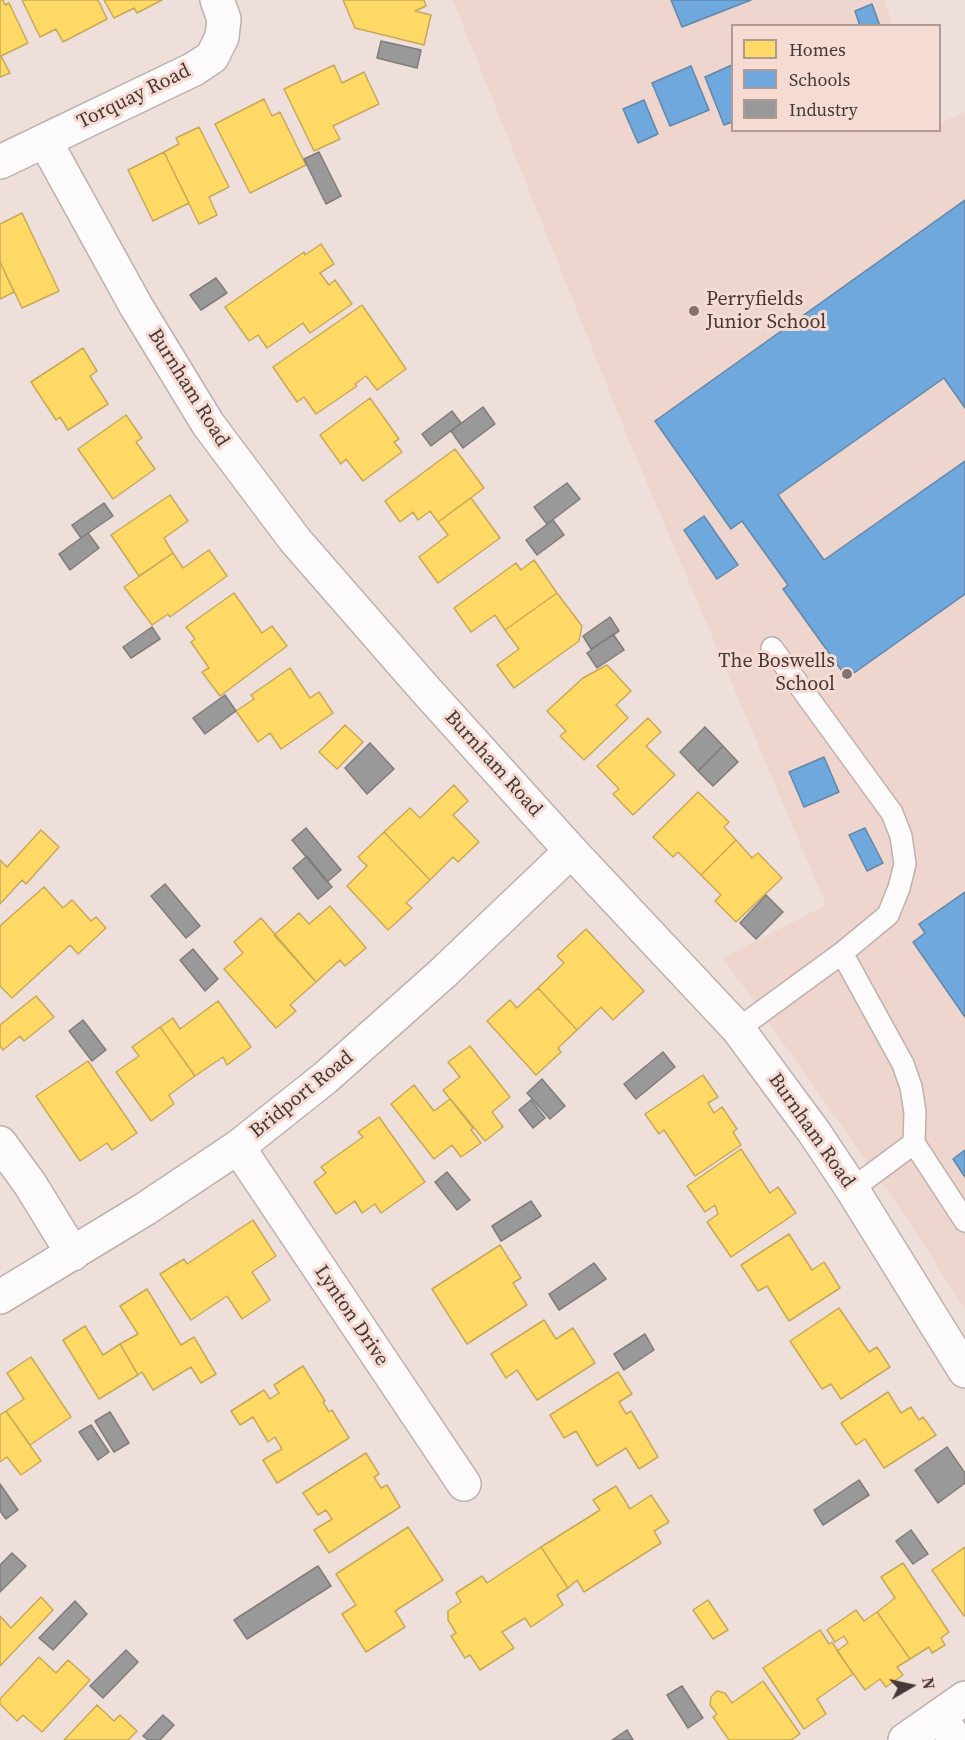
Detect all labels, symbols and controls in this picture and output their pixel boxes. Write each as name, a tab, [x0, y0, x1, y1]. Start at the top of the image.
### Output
legend	[731, 24, 941, 132]
text: Homes	[789, 37, 846, 62]
street label: Torquay Road	[73, 59, 195, 135]
text: Schools	[789, 67, 850, 92]
text: Industry	[789, 97, 858, 122]
place label: Perryfields Junior School	[706, 288, 826, 335]
marker: Perryfields Junior School	[687, 304, 701, 318]
street label: Burnham Road	[142, 325, 234, 451]
place label: The Boswells School	[718, 650, 835, 697]
marker: The Boswells School	[840, 667, 854, 681]
street label: Burnham Road	[439, 706, 547, 822]
street label: Bridport Road	[246, 1046, 358, 1144]
street label: Burnham Road	[763, 1069, 859, 1193]
street label: Lynton Drive	[309, 1261, 393, 1371]
north arrow	[881, 1656, 941, 1716]
text: N	[917, 1676, 941, 1691]

